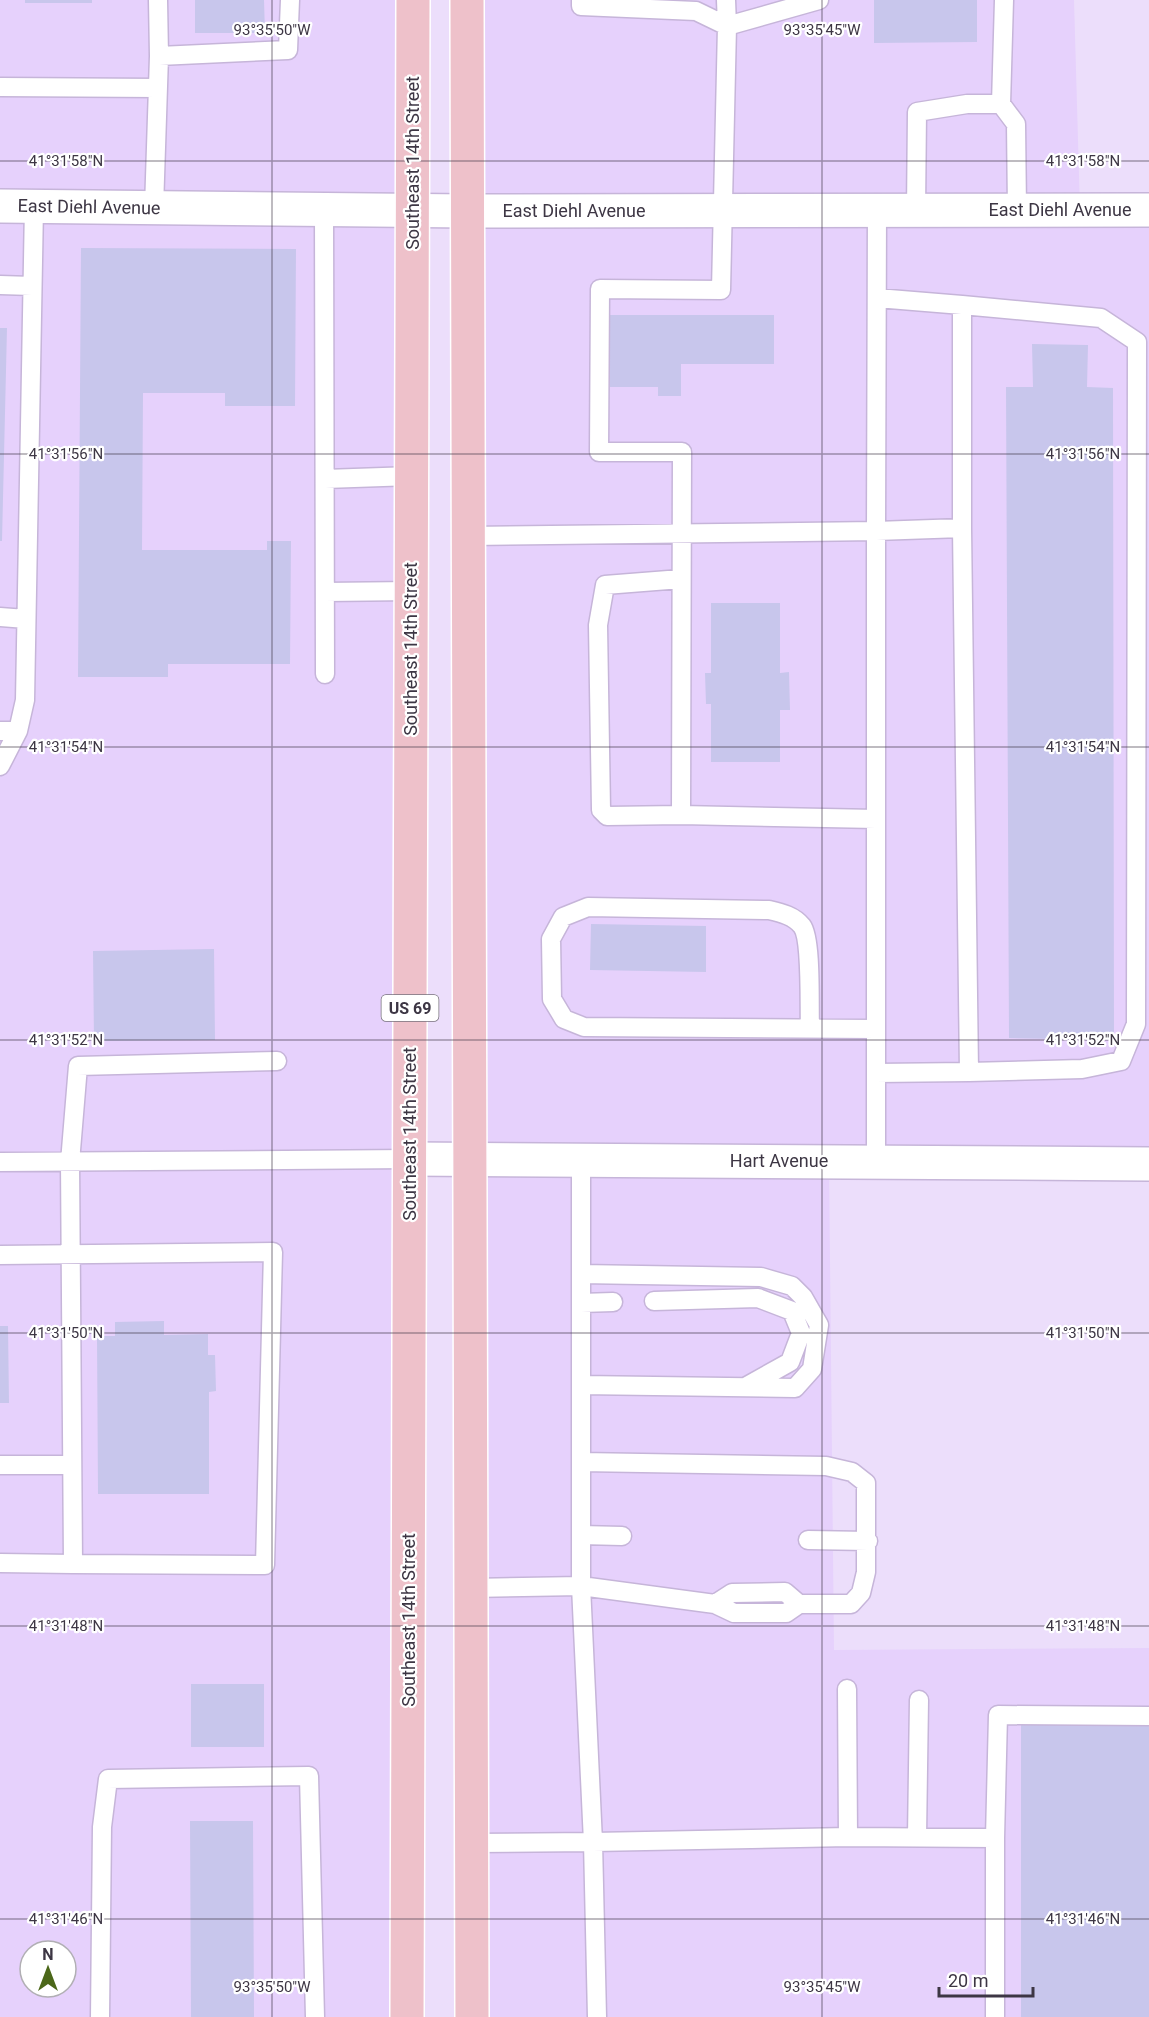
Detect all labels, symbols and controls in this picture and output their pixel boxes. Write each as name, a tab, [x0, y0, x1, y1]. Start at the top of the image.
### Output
text: 93°35'50"W	[234, 21, 310, 39]
text: 93°35'45"W	[784, 21, 860, 39]
street label: Southeast 14th Street	[402, 76, 423, 250]
text: 41°31'58"N	[29, 152, 103, 170]
text: 41°31'58"N	[1046, 152, 1120, 170]
street label: East Diehl Avenue	[17, 195, 161, 218]
street label: East Diehl Avenue	[988, 199, 1132, 220]
street label: East Diehl Avenue	[502, 200, 646, 221]
text: 41°31'56"N	[29, 445, 103, 463]
text: 41°31'56"N	[1046, 445, 1120, 463]
street label: Southeast 14th Street	[400, 562, 421, 736]
text: 41°31'54"N	[29, 738, 103, 756]
text: 41°31'54"N	[1046, 738, 1120, 756]
road number: US 69	[382, 995, 438, 1021]
text: 41°31'52"N	[29, 1031, 103, 1049]
text: 41°31'52"N	[1046, 1031, 1120, 1049]
street label: Southeast 14th Street	[399, 1047, 420, 1221]
street label: Hart Avenue	[730, 1150, 828, 1171]
text: 41°31'50"N	[29, 1324, 103, 1342]
text: 41°31'50"N	[1046, 1324, 1120, 1342]
street label: Southeast 14th Street	[398, 1533, 419, 1707]
text: 41°31'48"N	[29, 1617, 103, 1635]
text: 41°31'48"N	[1046, 1617, 1120, 1635]
text: 41°31'46"N	[29, 1910, 103, 1928]
text: 41°31'46"N	[1046, 1910, 1120, 1928]
north arrow	[18, 1939, 78, 1999]
text: N	[42, 1945, 54, 1964]
scale bar	[939, 1960, 1034, 1998]
text: 20 m	[948, 1970, 988, 1991]
text: 93°35'50"W	[234, 1978, 310, 1996]
text: 93°35'45"W	[784, 1978, 860, 1996]

